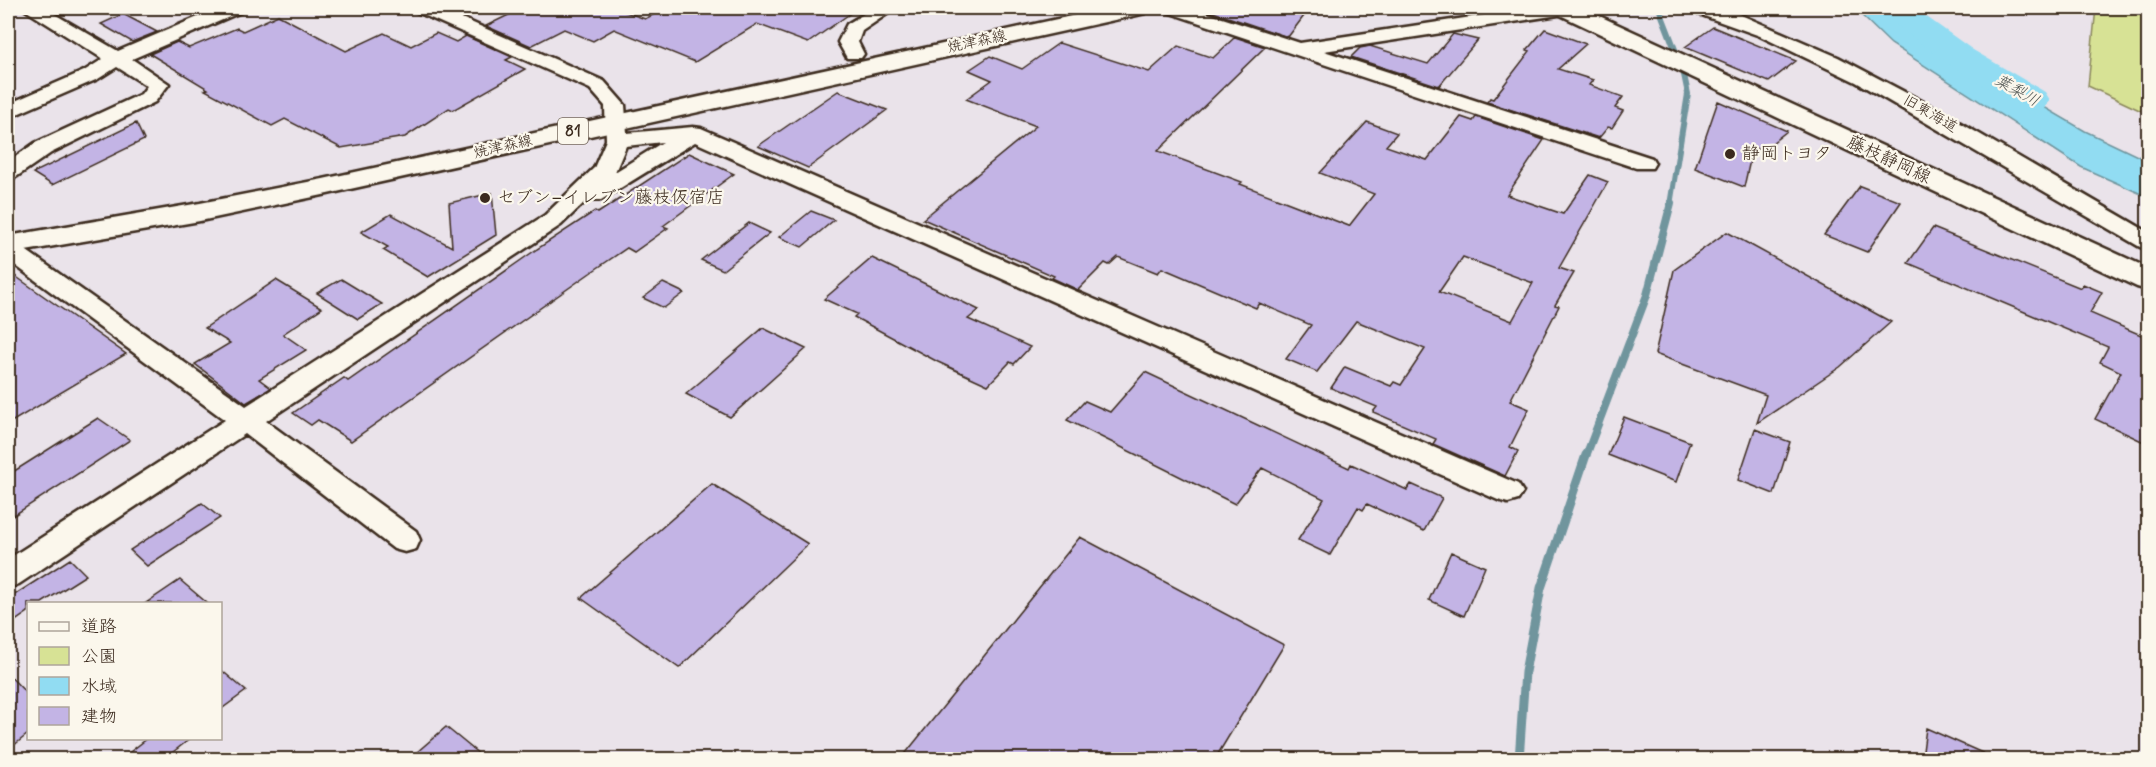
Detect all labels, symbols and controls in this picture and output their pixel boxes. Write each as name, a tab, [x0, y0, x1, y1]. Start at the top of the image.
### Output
street label: 焼津森線	[946, 26, 1008, 58]
water label: 葉梨川	[1991, 70, 2043, 112]
street label: 旧東海道	[1899, 90, 1961, 138]
road number: 81	[558, 118, 588, 144]
street label: 藤枝静岡線	[1843, 130, 1935, 190]
street label: 焼津森線	[472, 131, 534, 163]
place label: 静岡トヨタ	[1742, 142, 1832, 166]
marker: 静岡トヨタ	[1723, 147, 1737, 161]
place label: セブン−イレブン藤枝仮宿店	[497, 186, 725, 210]
marker: セブン−イレブン藤枝仮宿店	[478, 191, 492, 205]
legend	[27, 602, 222, 740]
text: 道路	[81, 615, 117, 639]
text: 公園	[81, 645, 117, 669]
text: 水域	[81, 675, 117, 699]
text: 建物	[81, 705, 117, 729]

